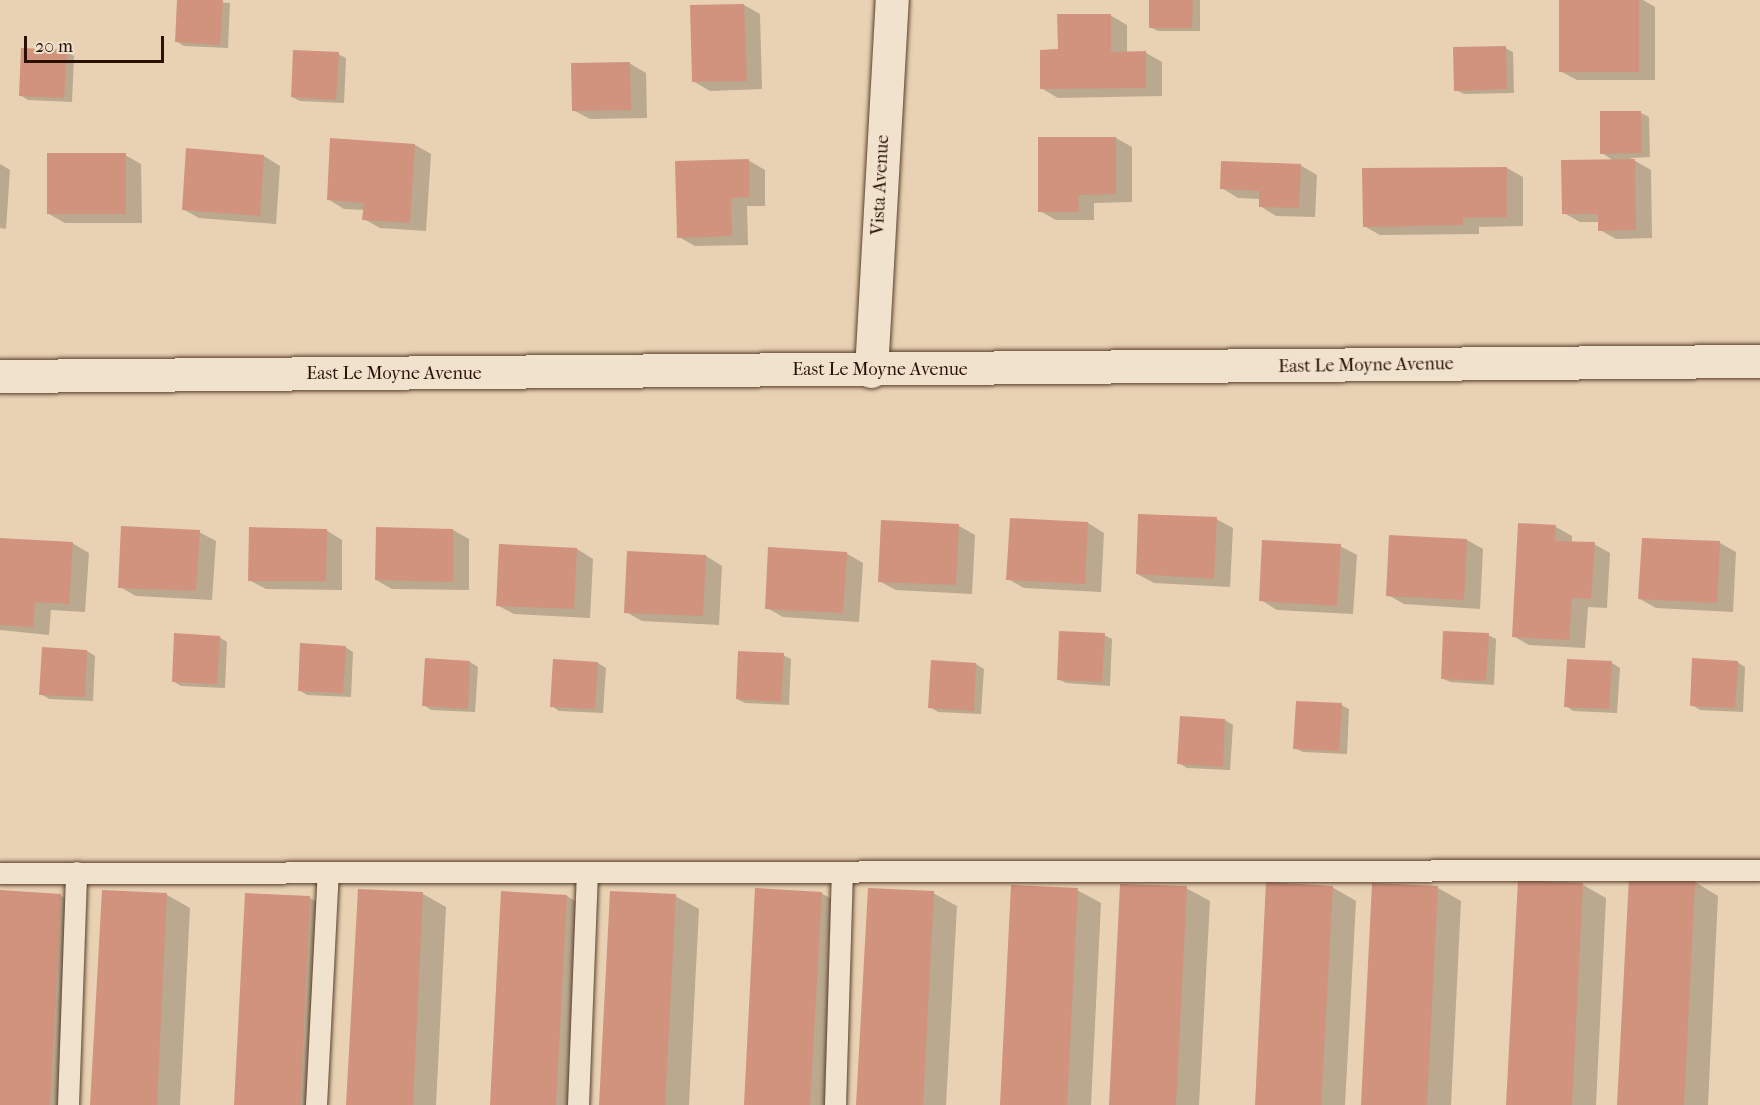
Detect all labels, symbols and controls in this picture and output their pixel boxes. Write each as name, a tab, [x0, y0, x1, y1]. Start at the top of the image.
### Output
scale bar	[27, 24, 166, 62]
text: 20 m	[35, 36, 73, 57]
street label: Vista Avenue	[868, 134, 894, 236]
street label: East Le Moyne Avenue	[1278, 354, 1454, 378]
street label: East Le Moyne Avenue	[792, 359, 968, 381]
street label: East Le Moyne Avenue	[306, 363, 482, 385]

